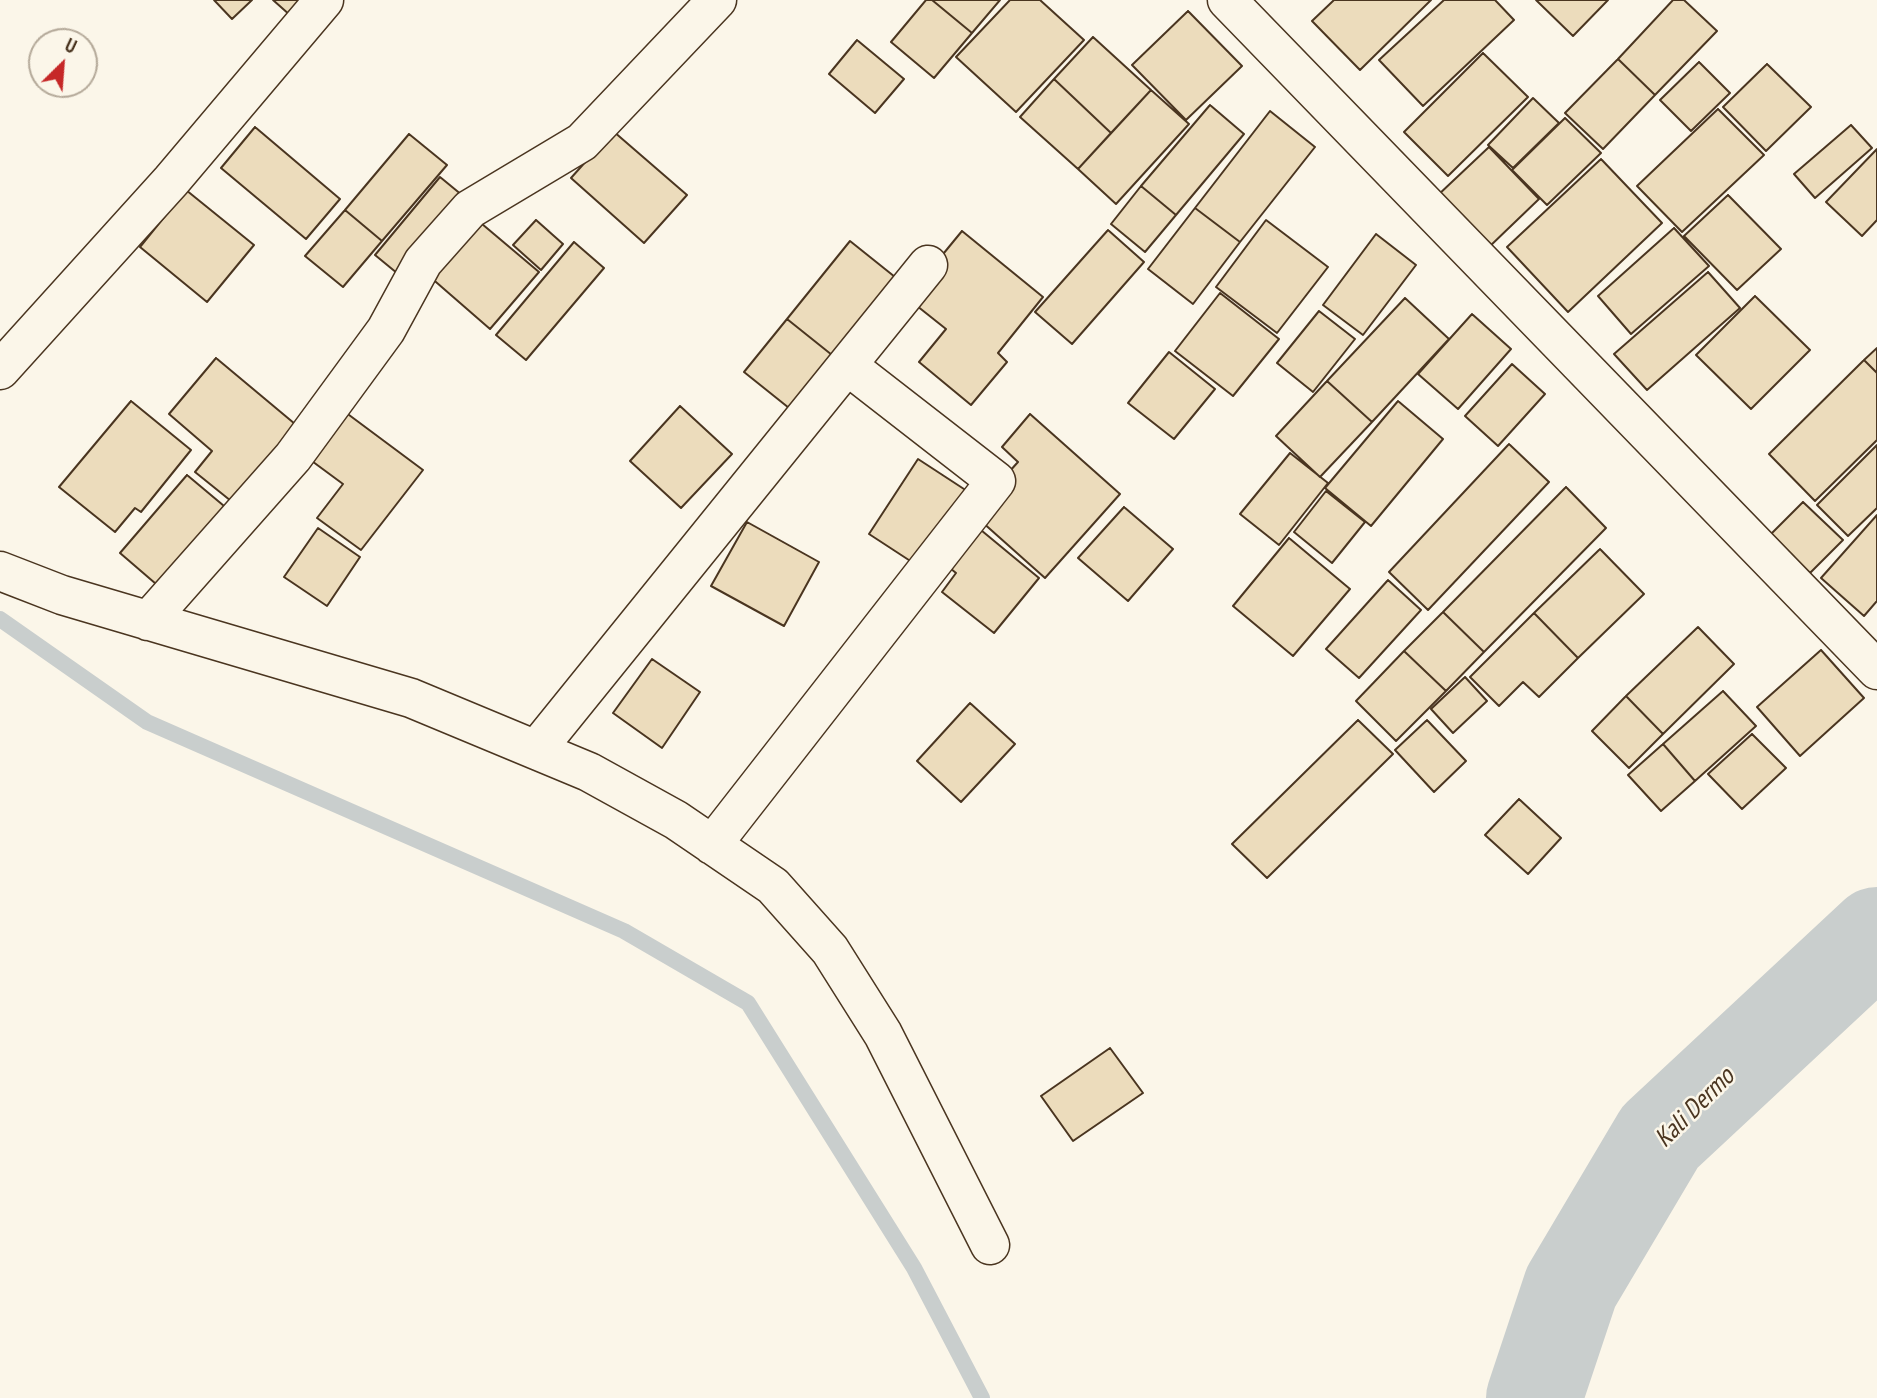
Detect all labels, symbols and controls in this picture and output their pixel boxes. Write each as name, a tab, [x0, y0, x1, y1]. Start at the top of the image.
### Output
north arrow	[28, 28, 98, 98]
text: U	[62, 33, 81, 59]
water label: Kali Dermo	[1649, 1062, 1741, 1154]

